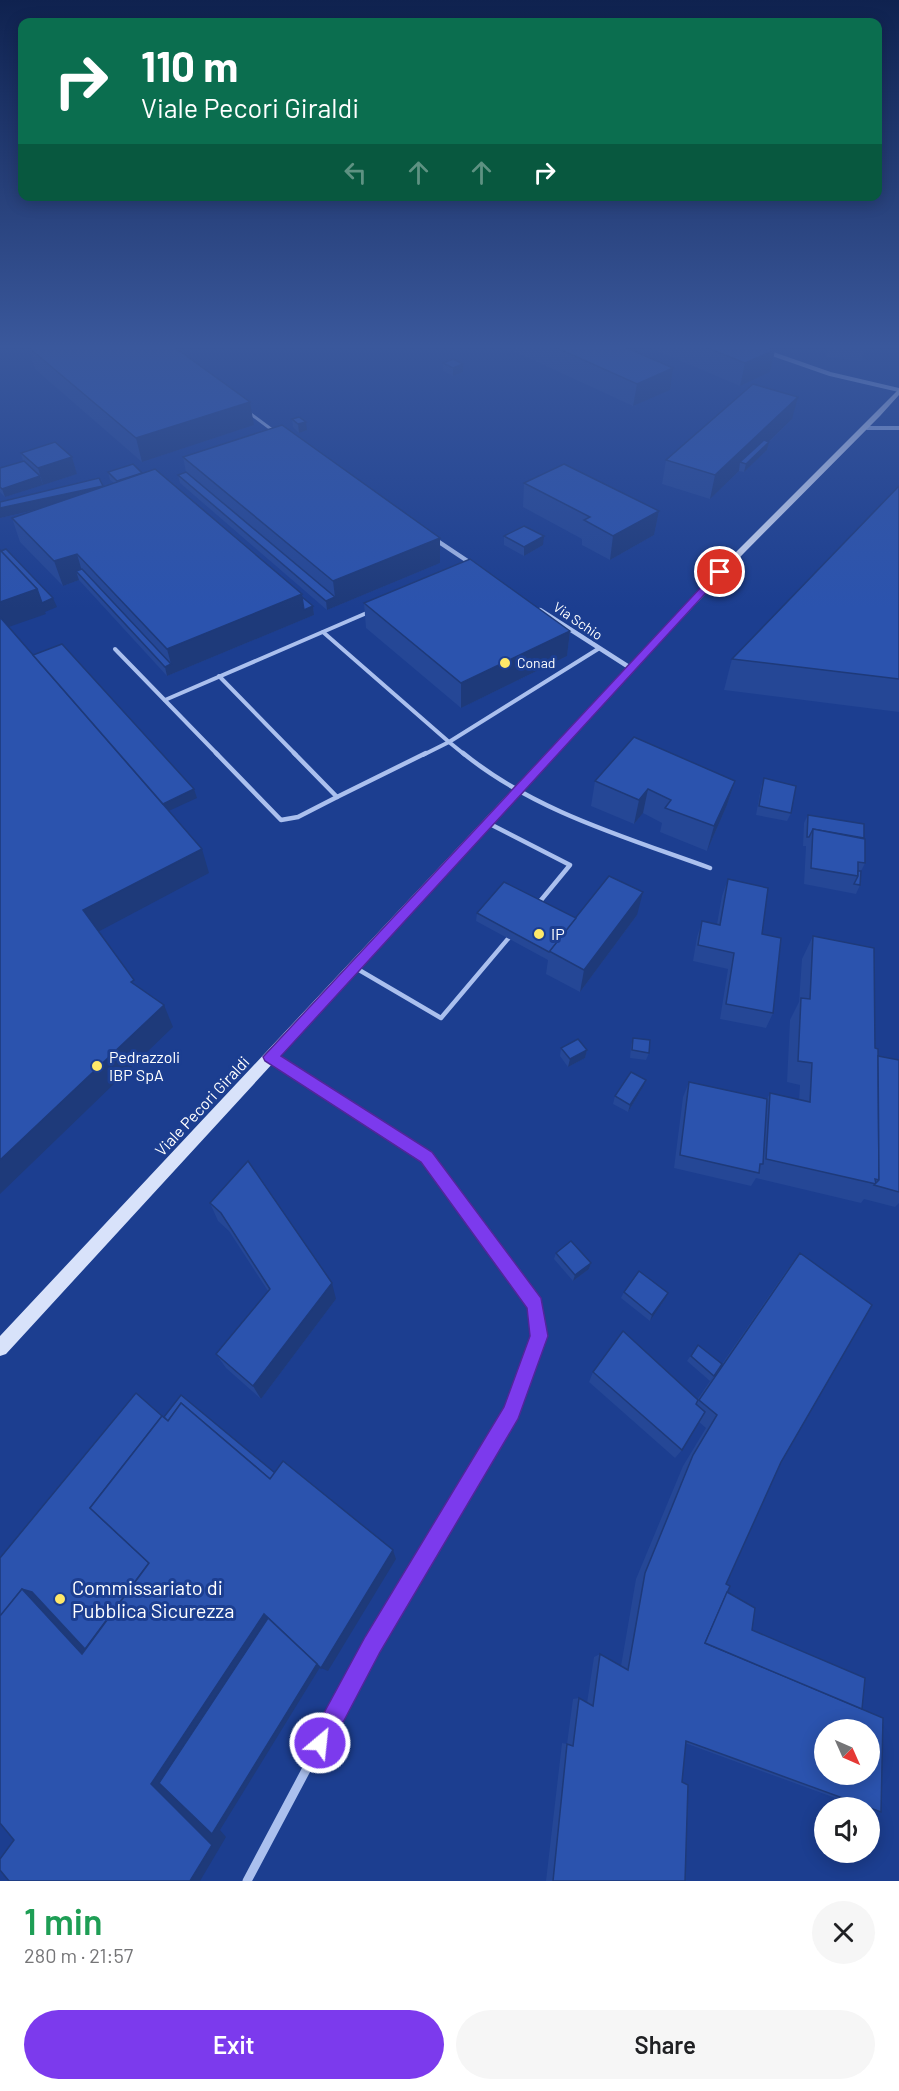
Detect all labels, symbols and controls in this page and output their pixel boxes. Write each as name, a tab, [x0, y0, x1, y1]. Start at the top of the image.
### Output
text: 110 m	[141, 40, 238, 90]
icon: right	[42, 42, 120, 120]
text: Viale Pecori Giraldi	[141, 91, 359, 123]
icon: left	[339, 156, 372, 189]
icon: ahead	[402, 156, 435, 189]
icon: ahead	[465, 156, 498, 189]
icon: right	[528, 156, 561, 189]
pin	[694, 546, 745, 597]
icon: arrive	[703, 555, 736, 588]
street label: Via Schio	[550, 598, 606, 643]
place label: Conad	[517, 654, 555, 671]
marker: Conad	[498, 656, 512, 670]
place label: IP	[551, 924, 565, 943]
marker: IP	[532, 927, 546, 941]
place label: Pedrazzoli IBP SpA	[109, 1047, 180, 1084]
street label: Viale Pecori Giraldi	[151, 1052, 253, 1159]
marker: Pedrazzoli IBP SpA	[90, 1059, 104, 1073]
place label: Commissariato di Pubblica Sicurezza	[72, 1575, 234, 1622]
marker: Commissariato di Pubblica Sicurezza	[53, 1592, 67, 1606]
position arrow	[288, 1711, 352, 1775]
north arrow	[814, 1719, 880, 1785]
map controls	[814, 1719, 880, 1863]
button: sound	[814, 1797, 880, 1863]
text: 1 min	[24, 1899, 103, 1942]
button: close	[812, 1901, 875, 1964]
text: 280 m · 21:57	[24, 1943, 133, 1967]
button: Exit	[24, 2010, 444, 2079]
button: Share	[456, 2010, 875, 2079]

